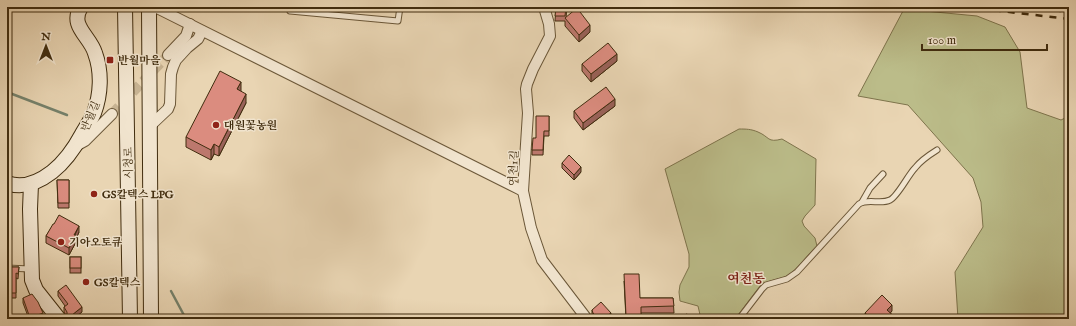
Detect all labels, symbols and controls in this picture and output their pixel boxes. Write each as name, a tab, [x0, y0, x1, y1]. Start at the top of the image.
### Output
north arrow	[26, 26, 66, 66]
scale bar	[922, 26, 1047, 52]
text: N	[40, 30, 51, 44]
text: 100 m	[928, 33, 956, 48]
place label: 반월마을	[118, 54, 161, 68]
marker: 반월마을	[105, 55, 115, 65]
street label: 반월길	[78, 99, 104, 134]
place label: 대원꽃농원	[224, 119, 277, 133]
marker: 대원꽃농원	[211, 120, 221, 130]
street label: 시청로	[122, 147, 136, 179]
street label: 여천1길	[506, 150, 522, 186]
place label: GS칼텍스 LPG	[102, 188, 174, 202]
marker: GS칼텍스 LPG	[89, 189, 99, 199]
place label: 기아오토큐	[69, 236, 123, 250]
marker: 기아오토큐	[56, 237, 66, 247]
district label: 여천동	[727, 271, 765, 288]
place label: GS칼텍스	[94, 276, 141, 290]
marker: GS칼텍스	[81, 277, 91, 287]

